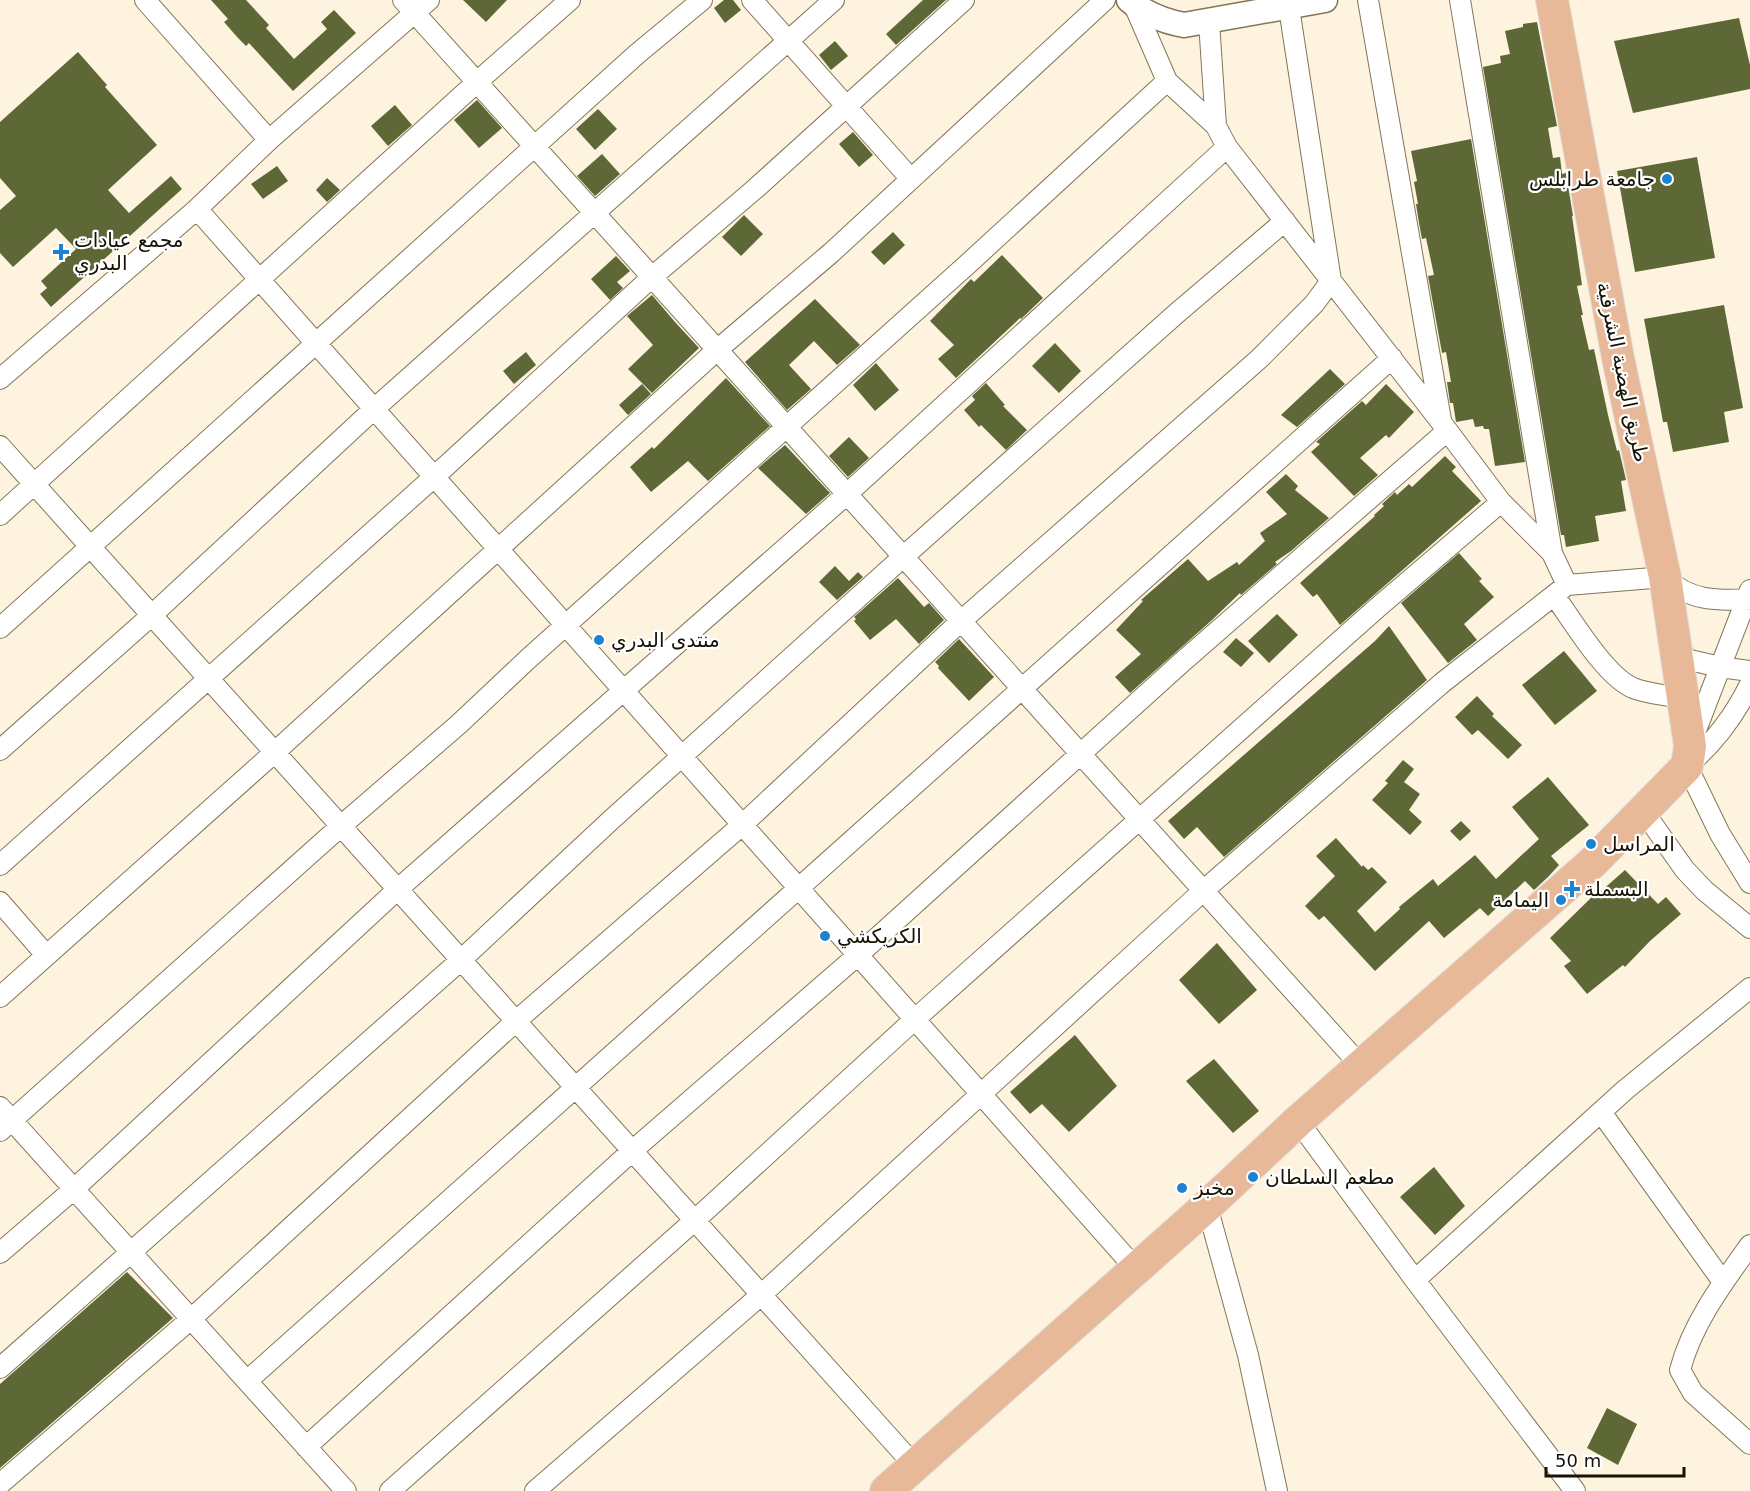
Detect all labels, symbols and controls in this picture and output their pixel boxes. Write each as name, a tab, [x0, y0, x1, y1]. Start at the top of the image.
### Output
place label: جامعة طرابلس	[1529, 167, 1655, 191]
marker: جامعة طرابلس	[1660, 172, 1674, 186]
place label: مجمع عيادات البدري	[74, 228, 184, 276]
marker: مجمع عيادات البدري	[52, 243, 70, 261]
street label: طريق الهضبة الشرقية	[1592, 280, 1654, 464]
place label: منتدى البدري	[611, 628, 720, 653]
marker: منتدى البدري	[592, 633, 606, 647]
place label: المراسل	[1603, 832, 1675, 856]
marker: المراسل	[1584, 837, 1598, 851]
place label: البسملة	[1584, 877, 1648, 901]
marker: البسملة	[1565, 882, 1579, 896]
place label: اليمامة	[1492, 888, 1549, 912]
marker: اليمامة	[1554, 893, 1568, 907]
place label: الكريكشي	[837, 924, 922, 949]
marker: الكريكشي	[818, 929, 832, 943]
place label: مطعم السلطان	[1265, 1165, 1395, 1189]
marker: مطعم السلطان	[1246, 1170, 1260, 1184]
place label: مخبز	[1193, 1176, 1235, 1200]
marker: مخبز	[1175, 1181, 1189, 1195]
scale bar	[1546, 1440, 1684, 1478]
text: 50 m	[1555, 1450, 1601, 1471]

